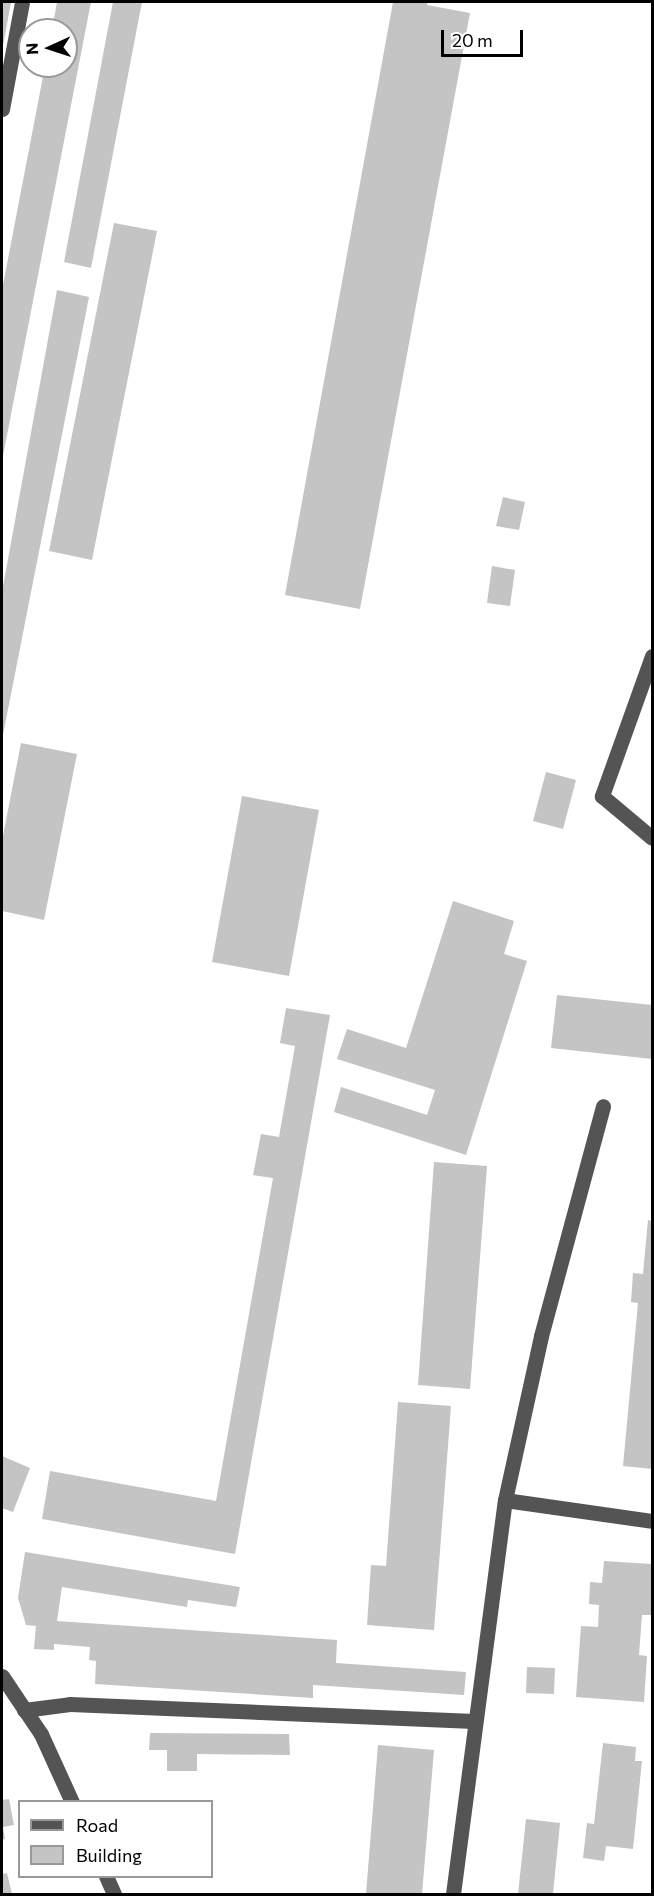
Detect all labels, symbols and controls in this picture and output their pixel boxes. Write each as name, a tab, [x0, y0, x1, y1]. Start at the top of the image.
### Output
north arrow	[18, 18, 78, 78]
scale bar	[444, 18, 526, 56]
text: 20 m	[452, 29, 493, 51]
text: N	[22, 42, 41, 55]
legend	[18, 1800, 213, 1878]
text: Road	[76, 1814, 118, 1836]
text: Building	[76, 1844, 142, 1866]

